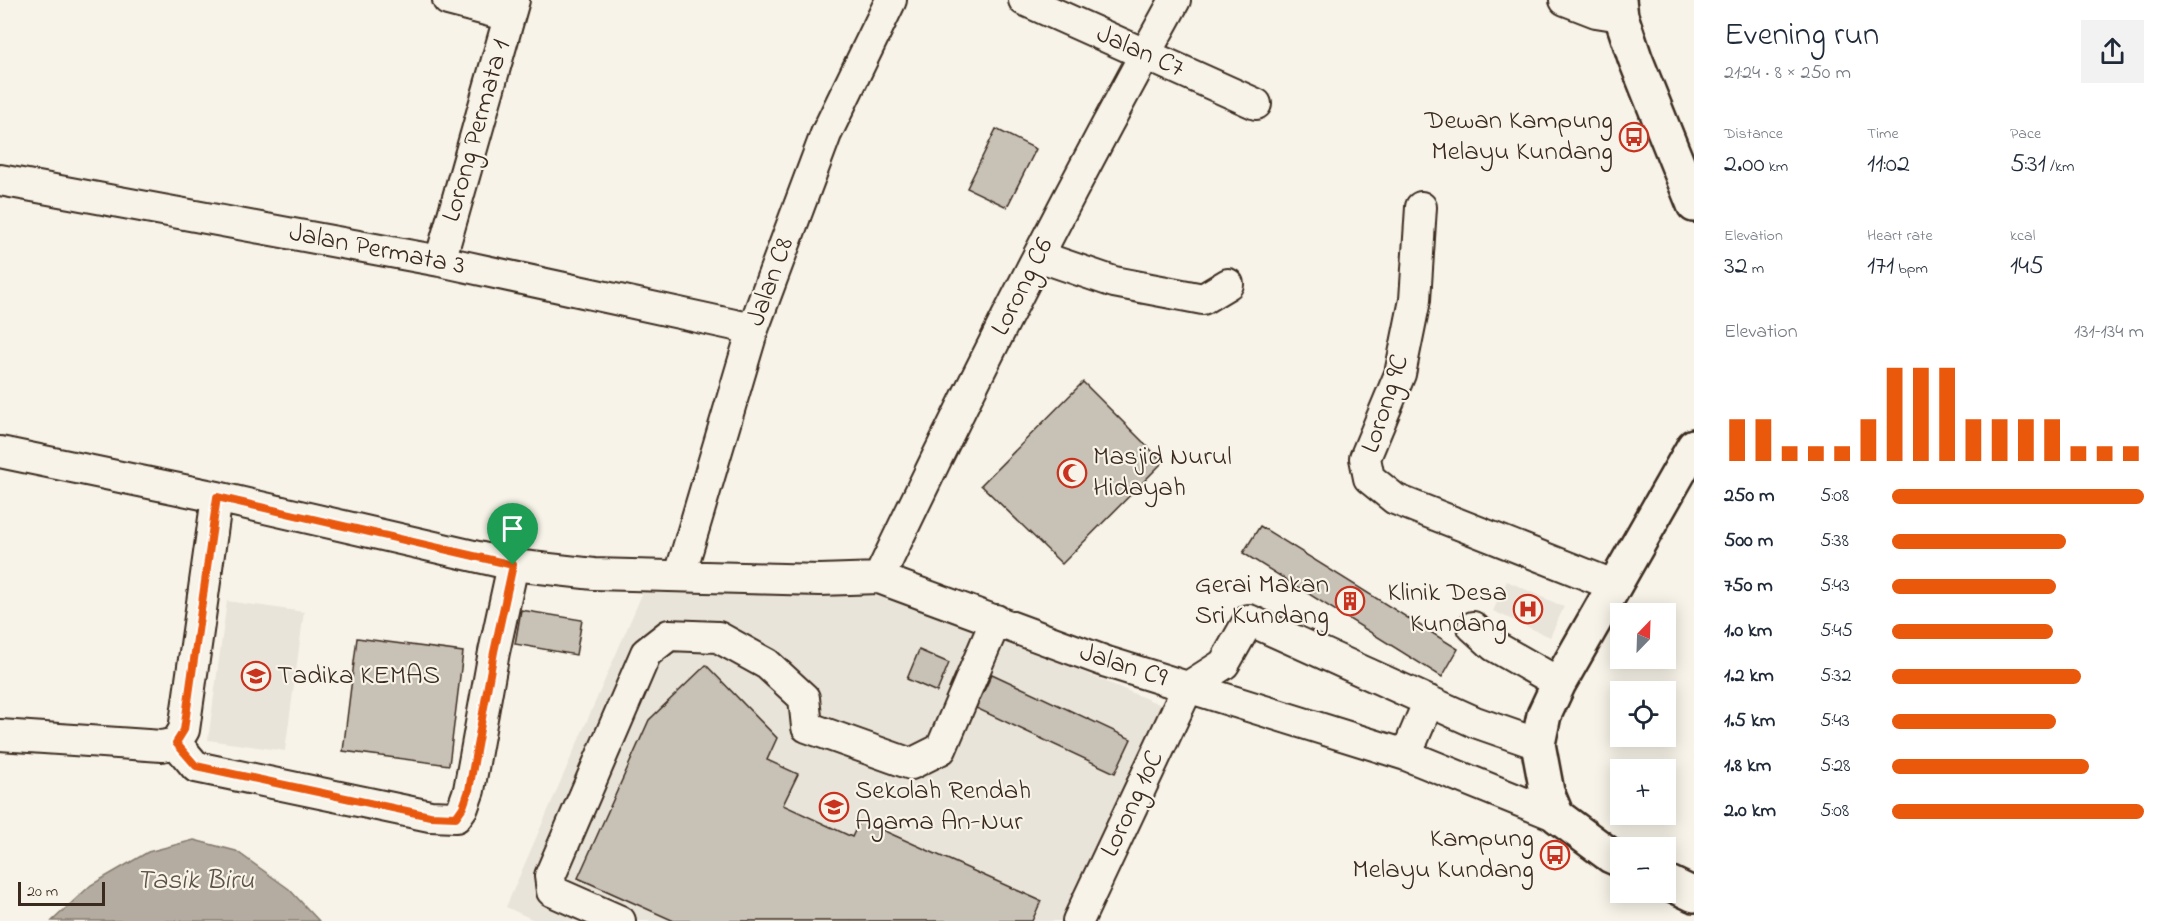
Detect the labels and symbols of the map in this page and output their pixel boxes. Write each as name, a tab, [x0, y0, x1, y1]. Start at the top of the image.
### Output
street label: Jalan C7	[1090, 15, 1190, 89]
street label: Lorong Permata 1	[432, 35, 522, 227]
place label: Dewan Kampung Melayu Kundang	[1424, 102, 1613, 172]
bus stop icon: Dewan Kampung Melayu Kundang	[1618, 121, 1650, 153]
street label: Jalan Permata 3	[286, 214, 468, 286]
street label: Lorong C6	[982, 231, 1064, 343]
street label: Jalan C8	[737, 232, 805, 332]
street label: Lorong 9C	[1352, 350, 1420, 458]
place label: Masjid Nurul Hidayah	[1093, 438, 1232, 508]
mosque icon: Masjid Nurul Hidayah	[1056, 457, 1088, 489]
pin	[487, 503, 538, 565]
place label: Gerai Makan Sri Kundang	[1195, 566, 1329, 636]
place label: Klinik Desa Kundang	[1388, 574, 1507, 644]
building icon: Gerai Makan Sri Kundang	[1334, 585, 1366, 617]
hospital icon: Klinik Desa Kundang	[1512, 593, 1544, 625]
north arrow	[1610, 603, 1676, 669]
street label: Jalan C9	[1074, 634, 1172, 698]
place label: Tadika KEMAS	[277, 657, 440, 696]
school or university icon: Tadika KEMAS	[240, 660, 272, 692]
street label: Lorong 10C	[1091, 744, 1175, 864]
place label: Sekolah Rendah Agama An-Nur	[855, 772, 1031, 842]
school or university icon: Sekolah Rendah Agama An-Nur	[818, 791, 850, 823]
place label: Kampung Melayu Kundang	[1352, 820, 1534, 890]
bus stop icon: Kampung Melayu Kundang	[1539, 839, 1571, 871]
water label: Tasik Biru	[136, 861, 254, 902]
scale bar	[18, 879, 105, 906]

